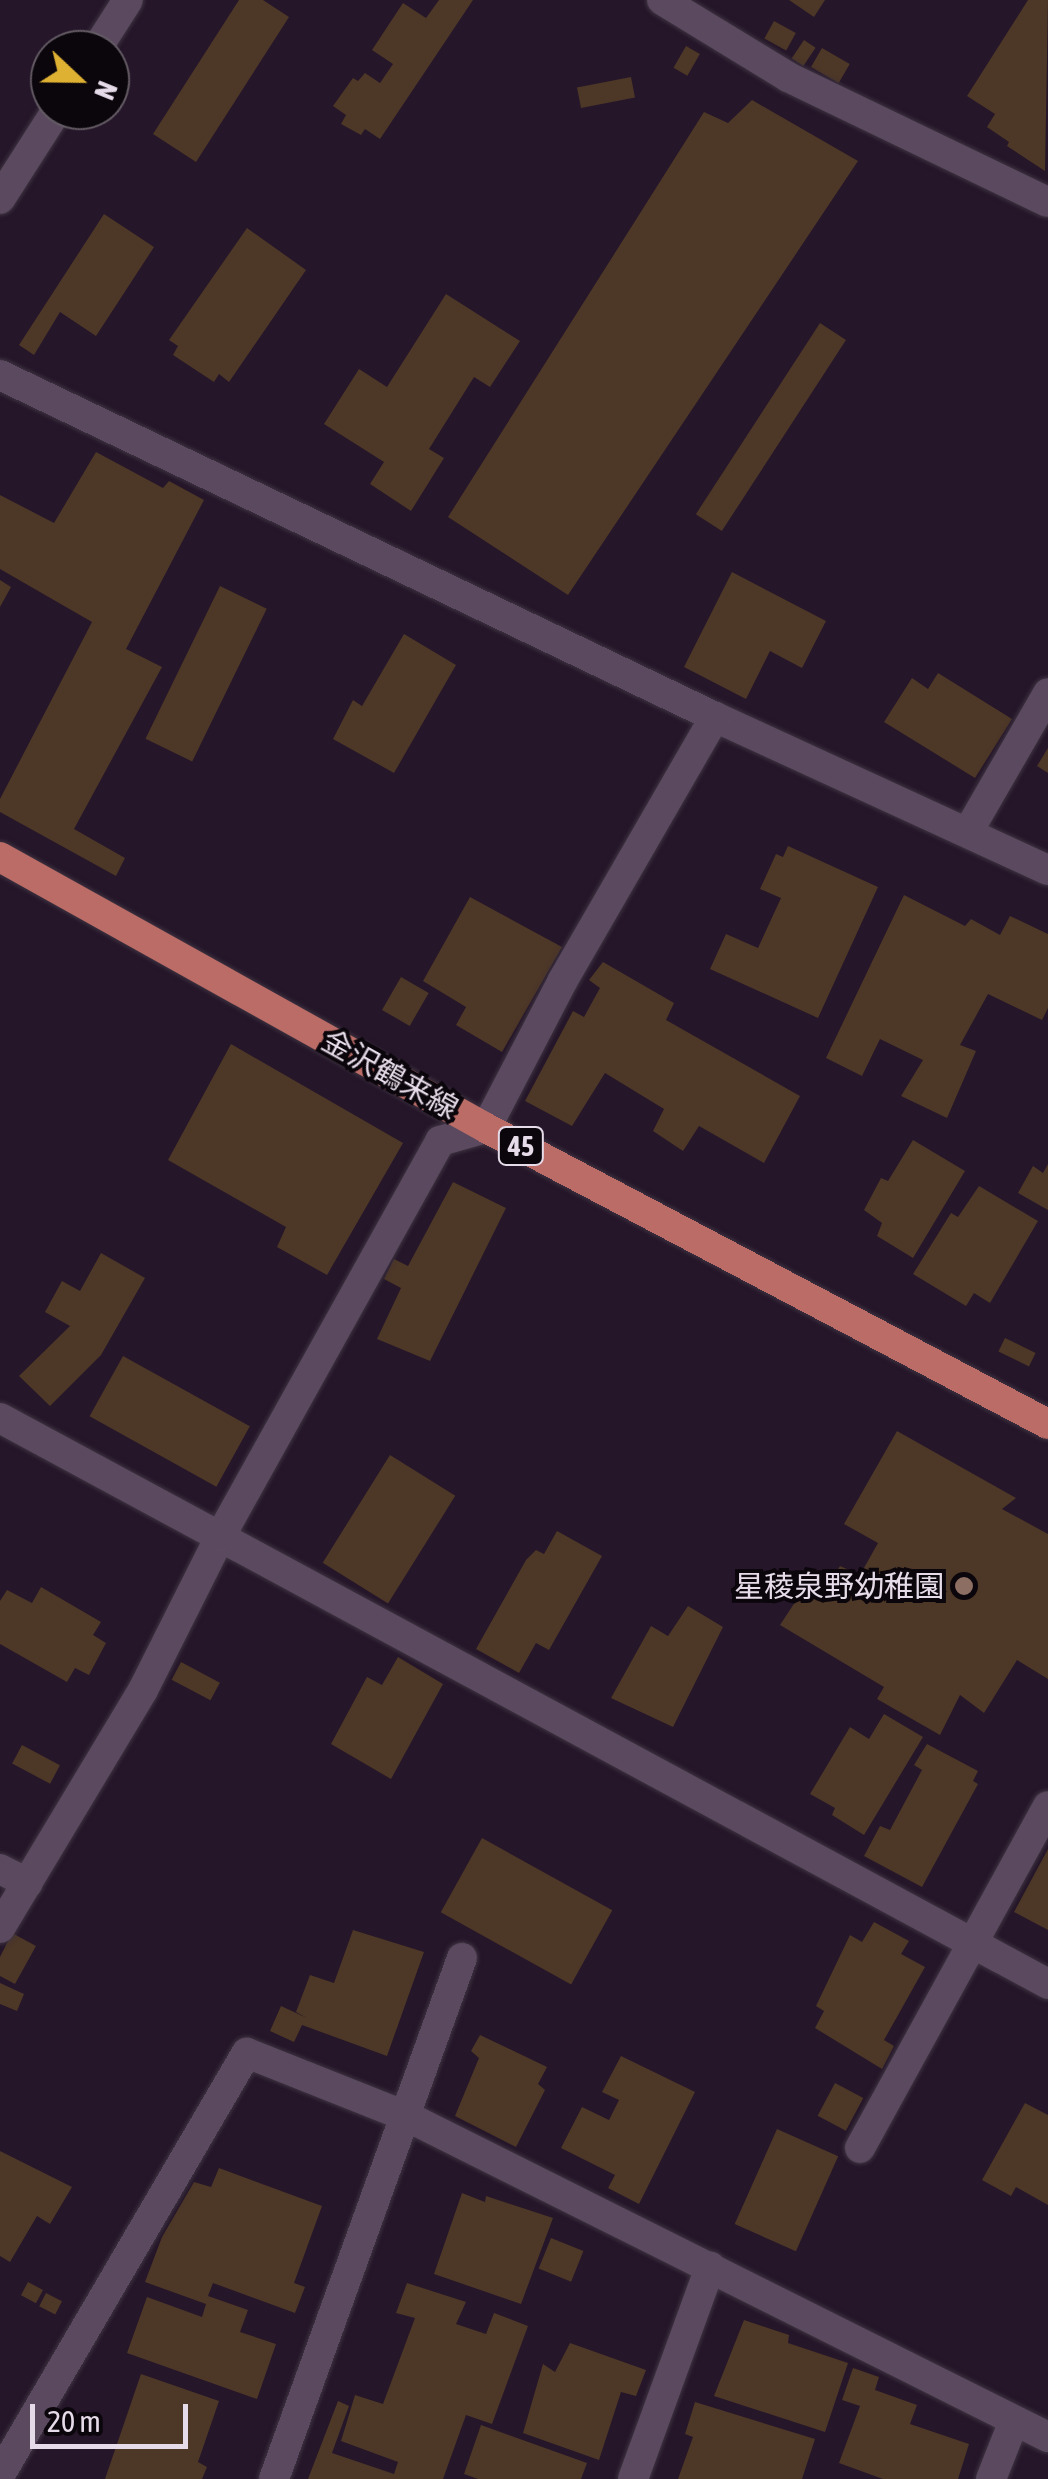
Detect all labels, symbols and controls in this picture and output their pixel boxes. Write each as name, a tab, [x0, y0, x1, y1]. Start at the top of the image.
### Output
north arrow	[30, 30, 130, 130]
text: N	[88, 77, 124, 104]
street label: 金沢鶴来線	[316, 1022, 464, 1126]
road number: 45	[496, 1123, 546, 1169]
place label: 星稜泉野幼稚園	[734, 1568, 944, 1604]
marker: 星稜泉野幼稚園	[953, 1575, 975, 1597]
scale bar	[35, 2384, 192, 2446]
text: 20 m	[47, 2404, 101, 2438]

